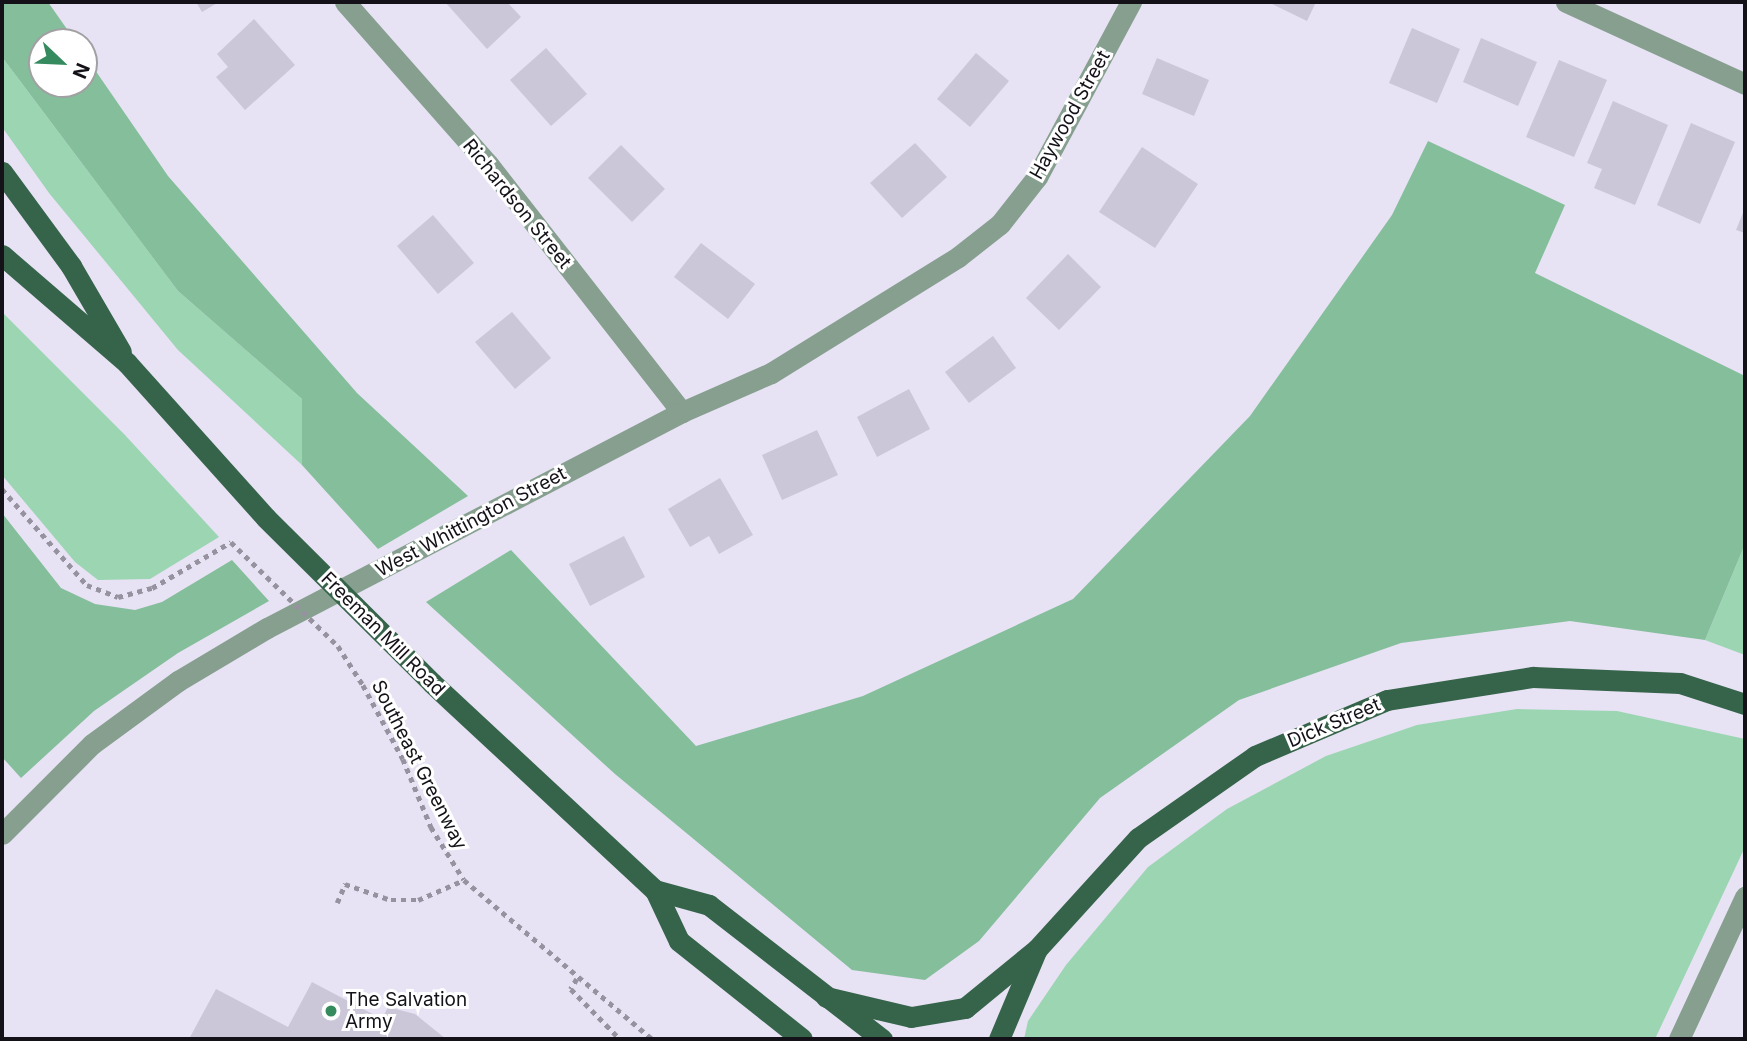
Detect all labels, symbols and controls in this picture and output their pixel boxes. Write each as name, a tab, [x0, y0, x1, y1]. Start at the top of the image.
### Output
north arrow	[28, 28, 98, 98]
street label: Haywood Street	[1025, 47, 1115, 183]
text: N	[68, 59, 94, 82]
street label: Richardson Street	[458, 135, 576, 273]
street label: West Whittington Street	[372, 462, 570, 582]
street label: Freeman Mill Road	[316, 567, 450, 701]
street label: Southeast Greenway	[366, 677, 472, 853]
street label: Dick Street	[1284, 693, 1384, 753]
place label: The Salvation Army	[345, 989, 467, 1033]
marker: The Salvation Army	[323, 1003, 339, 1019]

